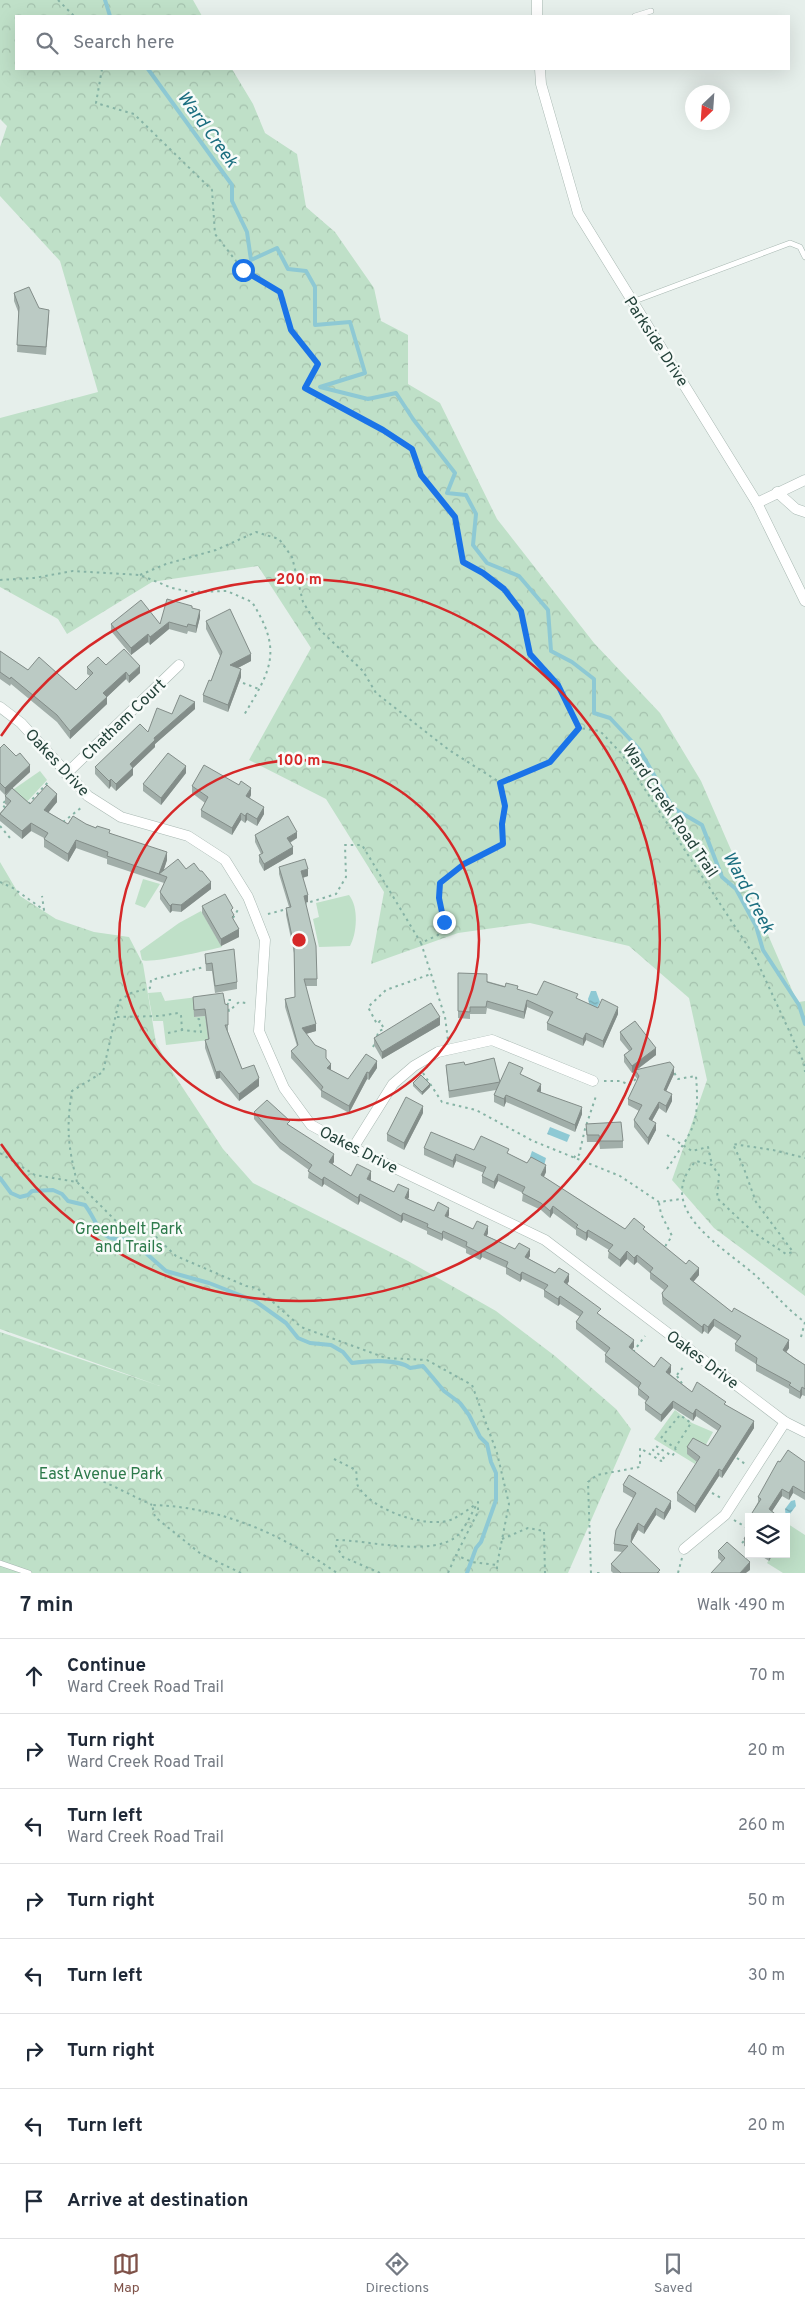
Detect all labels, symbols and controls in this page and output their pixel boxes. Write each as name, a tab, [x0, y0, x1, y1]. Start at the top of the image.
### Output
search box	[15, 15, 790, 70]
icon: search	[33, 29, 61, 57]
text: Search here	[73, 31, 175, 55]
north arrow	[685, 85, 730, 130]
water label: Ward Creek	[171, 87, 243, 173]
route start	[232, 259, 255, 282]
street label: Parkside Drive	[619, 293, 692, 391]
text: 200 m	[276, 571, 322, 590]
street label: Chatham Court	[78, 675, 171, 766]
street label: Oakes Drive	[20, 725, 93, 801]
street label: Ward Creek Road Trail	[617, 741, 721, 882]
text: 100 m	[278, 752, 320, 771]
water label: Ward Creek	[717, 848, 779, 938]
route end	[433, 911, 456, 934]
centre of rings	[290, 931, 308, 949]
street label: Oakes Drive	[315, 1122, 401, 1179]
park label: Greenbelt Park and Trails	[75, 1220, 183, 1258]
street label: Oakes Drive	[662, 1327, 742, 1394]
park label: East Avenue Park	[39, 1465, 163, 1485]
map controls	[745, 1513, 790, 1558]
button: layers	[745, 1513, 790, 1558]
text: 7 min	[20, 1592, 73, 1619]
text: Walk · 490 m	[697, 1596, 785, 1616]
text: Continue	[67, 1654, 146, 1678]
icon: ahead	[20, 1662, 48, 1690]
text: 70 m	[750, 1666, 785, 1686]
text: Ward Creek Road Trail	[67, 1678, 224, 1698]
text: Turn right	[67, 1729, 155, 1753]
icon: right	[20, 1737, 48, 1765]
text: 20 m	[748, 1741, 785, 1761]
text: Ward Creek Road Trail	[67, 1753, 224, 1773]
text: Turn left	[67, 1804, 143, 1828]
icon: left	[20, 1812, 48, 1840]
text: 260 m	[738, 1816, 785, 1836]
text: Ward Creek Road Trail	[67, 1828, 224, 1848]
icon: right	[20, 1887, 48, 1915]
text: Turn right	[67, 1889, 155, 1913]
text: 50 m	[748, 1891, 785, 1911]
icon: left	[20, 1962, 48, 1990]
text: Turn left	[67, 1964, 143, 1988]
text: 30 m	[748, 1966, 785, 1986]
icon: right	[20, 2037, 48, 2065]
text: Turn right	[67, 2039, 155, 2063]
text: 40 m	[747, 2041, 785, 2061]
icon: left	[20, 2112, 48, 2140]
text: Turn left	[67, 2114, 143, 2138]
text: 20 m	[748, 2116, 785, 2136]
icon: arrive	[20, 2187, 48, 2215]
text: Arrive at destination	[67, 2189, 248, 2213]
tab: Map	[112, 2250, 140, 2297]
tab: Directions	[365, 2250, 429, 2297]
tab: Saved	[654, 2250, 693, 2297]

